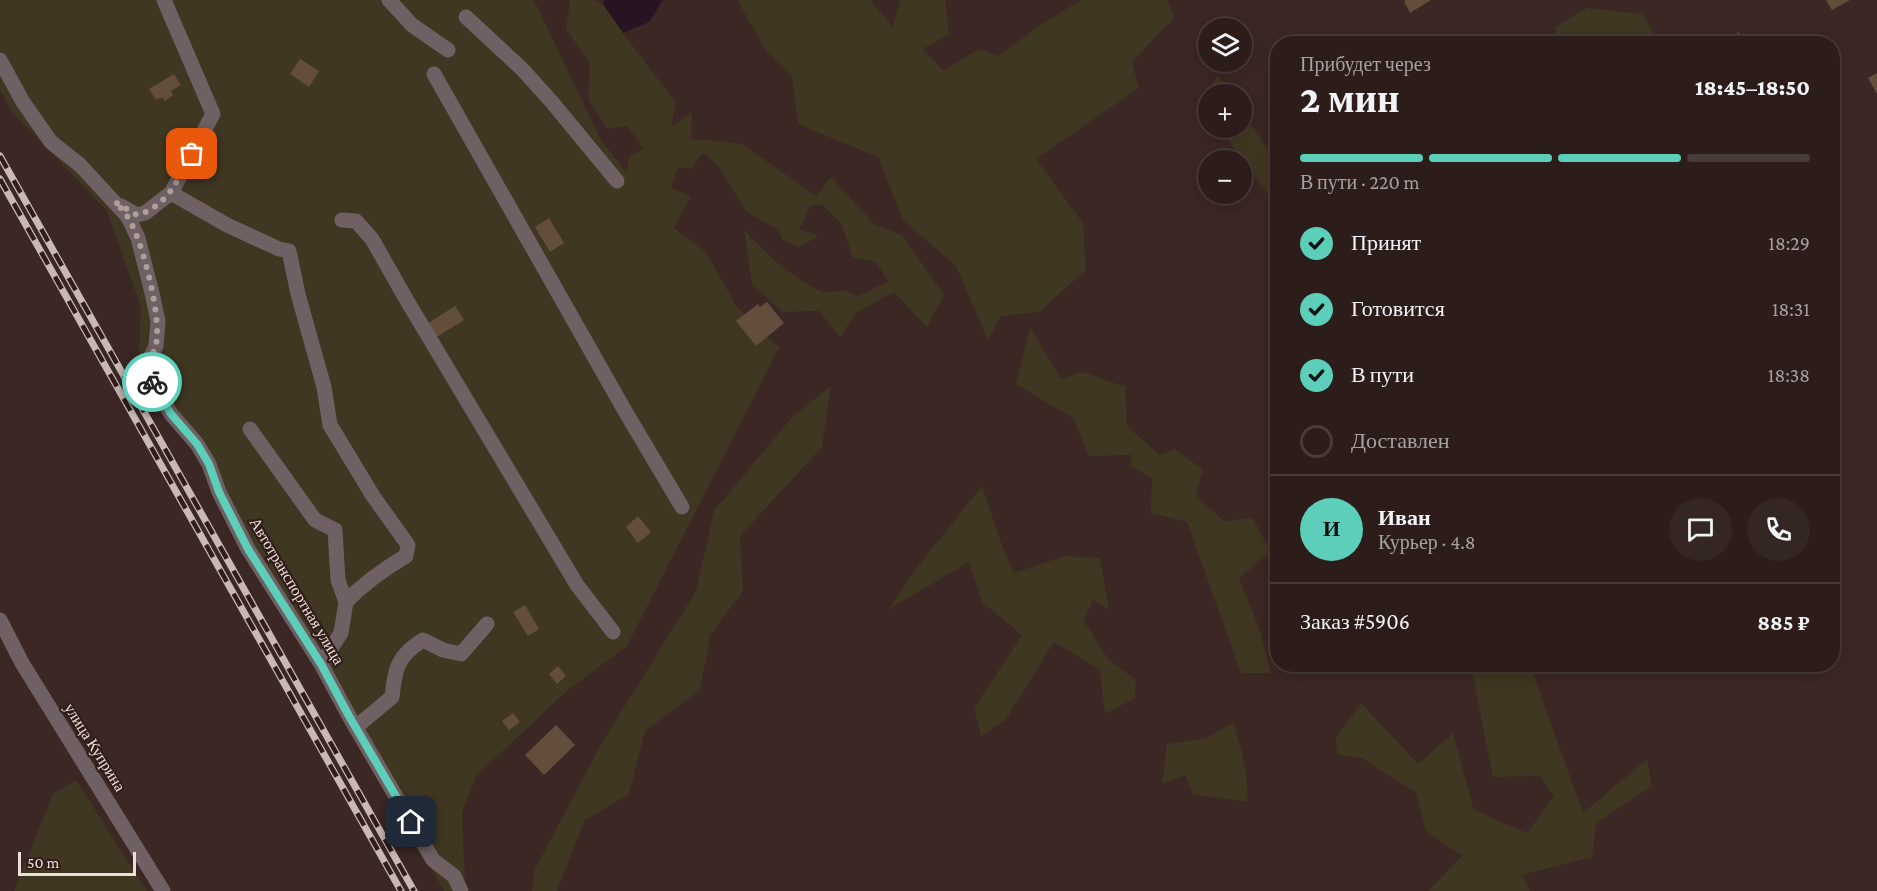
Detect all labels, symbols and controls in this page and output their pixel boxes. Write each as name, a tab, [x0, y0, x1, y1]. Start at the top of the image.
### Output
map controls	[1198, 18, 1252, 204]
button: layers	[1198, 18, 1252, 72]
text: Прибудет через	[1300, 53, 1431, 75]
text: 18:45–18:50	[1695, 75, 1810, 100]
text: 2 мин	[1300, 77, 1400, 120]
button: +	[1198, 84, 1252, 138]
pin	[166, 128, 217, 179]
icon: bag	[175, 137, 208, 170]
button: −	[1198, 150, 1252, 204]
text: В пути · 220 m	[1300, 171, 1420, 193]
icon: check	[1300, 227, 1333, 260]
text: Принят	[1351, 230, 1421, 255]
text: 18:29	[1768, 232, 1810, 254]
icon: check	[1300, 293, 1333, 326]
text: Готовится	[1351, 296, 1445, 321]
text: 18:31	[1772, 298, 1810, 320]
courier	[122, 352, 182, 412]
icon: check	[1300, 359, 1333, 392]
text: В пути	[1351, 362, 1414, 387]
text: 18:38	[1768, 364, 1810, 386]
icon: bike	[136, 366, 169, 399]
text: Доставлен	[1351, 428, 1450, 453]
button: chat	[1669, 498, 1732, 561]
button: phone	[1747, 498, 1810, 561]
text: Иван	[1378, 505, 1431, 530]
street label: Автотранспортная улица	[246, 515, 348, 668]
text: И	[1323, 516, 1340, 541]
text: Курьер · 4.8	[1378, 531, 1476, 553]
text: Заказ #5906	[1300, 609, 1410, 634]
text: 885 ₽	[1757, 610, 1810, 635]
street label: улица Куприна	[60, 700, 129, 795]
pin	[385, 796, 436, 847]
icon: home	[394, 805, 427, 838]
scale bar	[18, 849, 136, 876]
text: 50 m	[27, 854, 59, 871]

